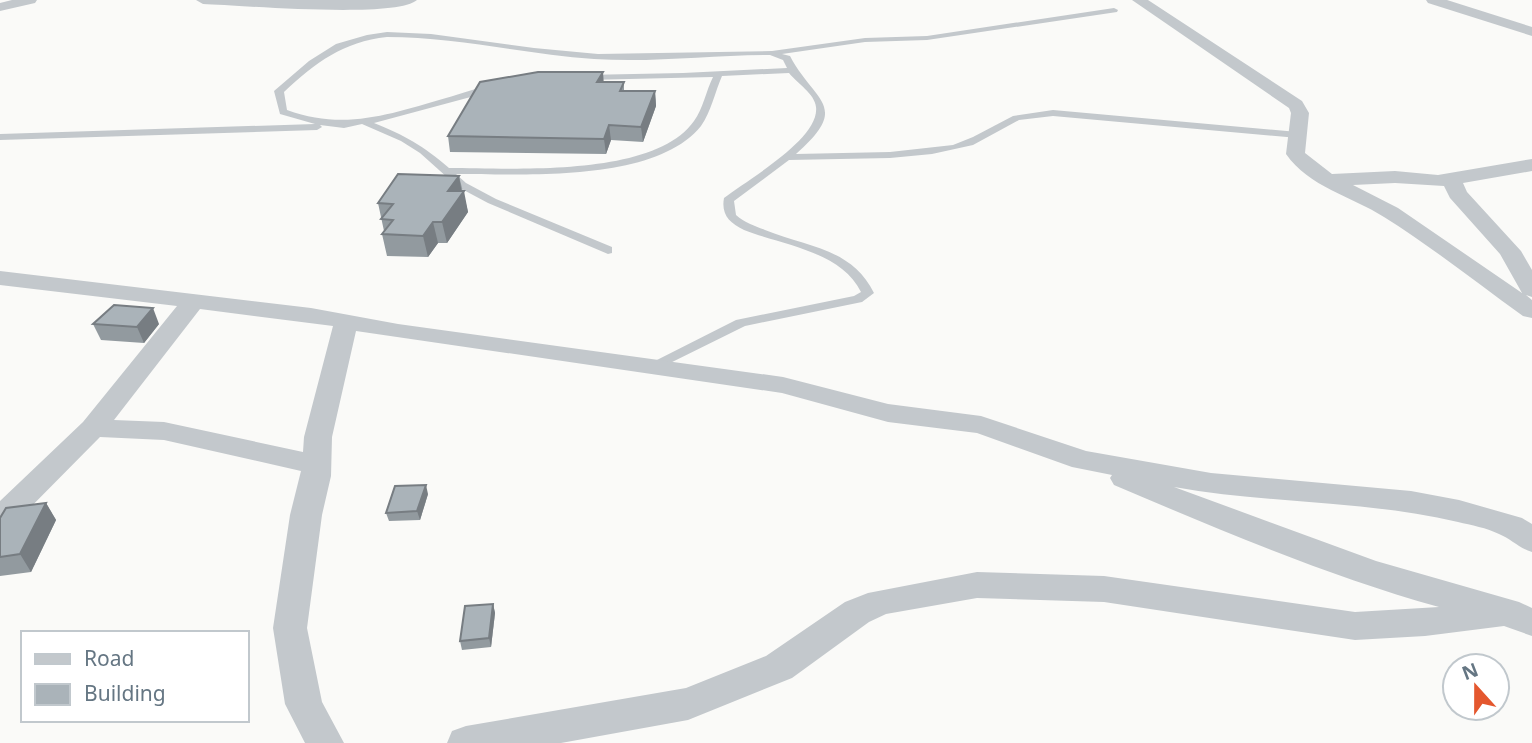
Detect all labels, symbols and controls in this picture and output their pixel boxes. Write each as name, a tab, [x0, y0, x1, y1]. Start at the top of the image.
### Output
legend	[21, 631, 248, 722]
text: Road	[84, 644, 134, 672]
north arrow	[1441, 652, 1511, 722]
text: N	[1458, 656, 1482, 686]
text: Building	[84, 679, 166, 707]

